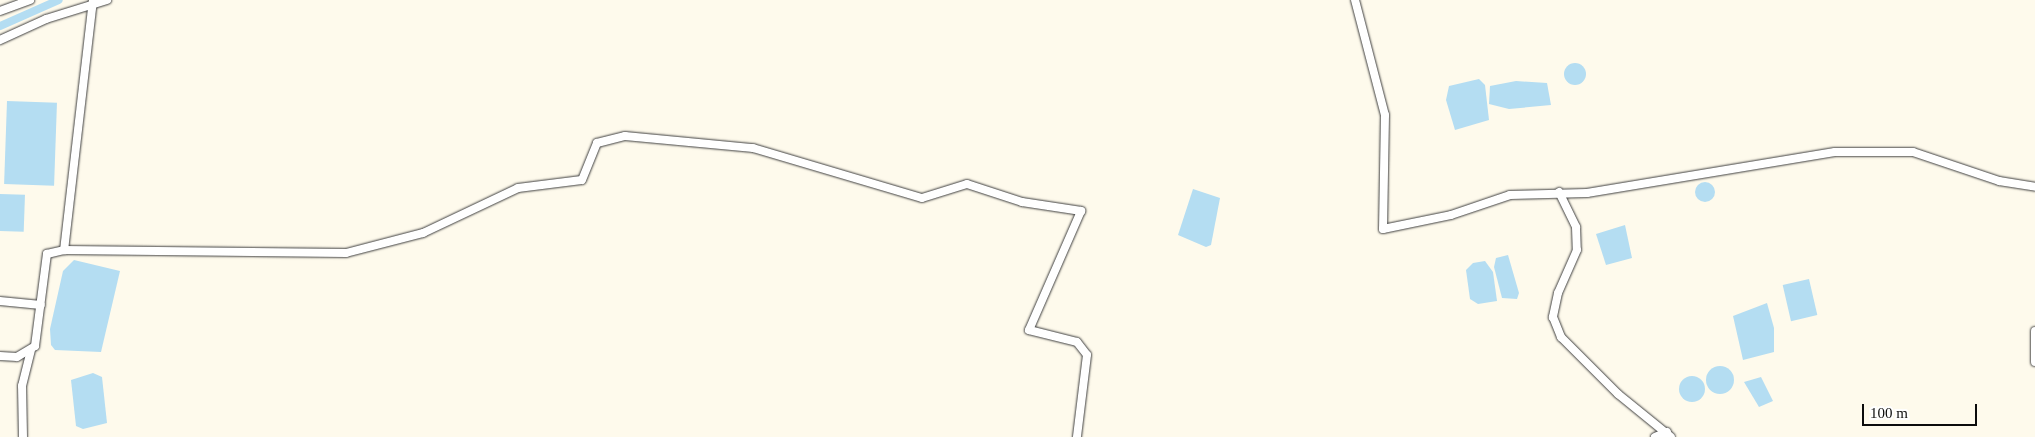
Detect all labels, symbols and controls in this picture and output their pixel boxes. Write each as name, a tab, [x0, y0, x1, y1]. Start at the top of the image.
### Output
scale bar	[1865, 394, 1980, 426]
text: 100 m	[1870, 405, 1908, 421]

